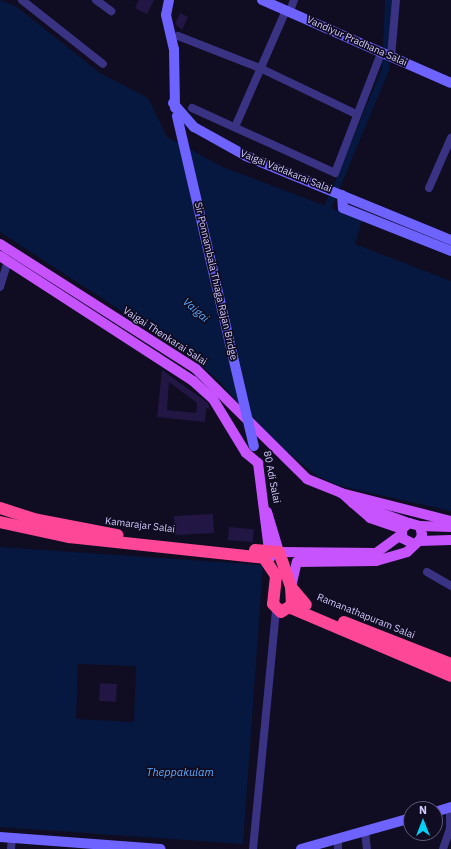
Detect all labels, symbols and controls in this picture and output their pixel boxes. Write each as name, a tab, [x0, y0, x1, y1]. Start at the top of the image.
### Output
street label: Vandiyur Pradhana Salai	[305, 13, 409, 69]
street label: Vaigai Vadakarai Salai	[239, 147, 333, 195]
street label: Sir Ponnambala Thiaga Rajan Bridge	[192, 201, 240, 361]
water label: Vaigai	[180, 295, 212, 325]
street label: Vaigai Thenkarai Salai	[121, 304, 209, 368]
street label: 80 Adi Salai	[261, 450, 283, 504]
street label: Kamarajar Salai	[104, 515, 176, 535]
street label: Ramanathapuram Salai	[315, 591, 417, 641]
water label: Theppakulam	[146, 765, 214, 779]
north arrow	[403, 801, 443, 841]
text: N	[419, 803, 427, 817]

